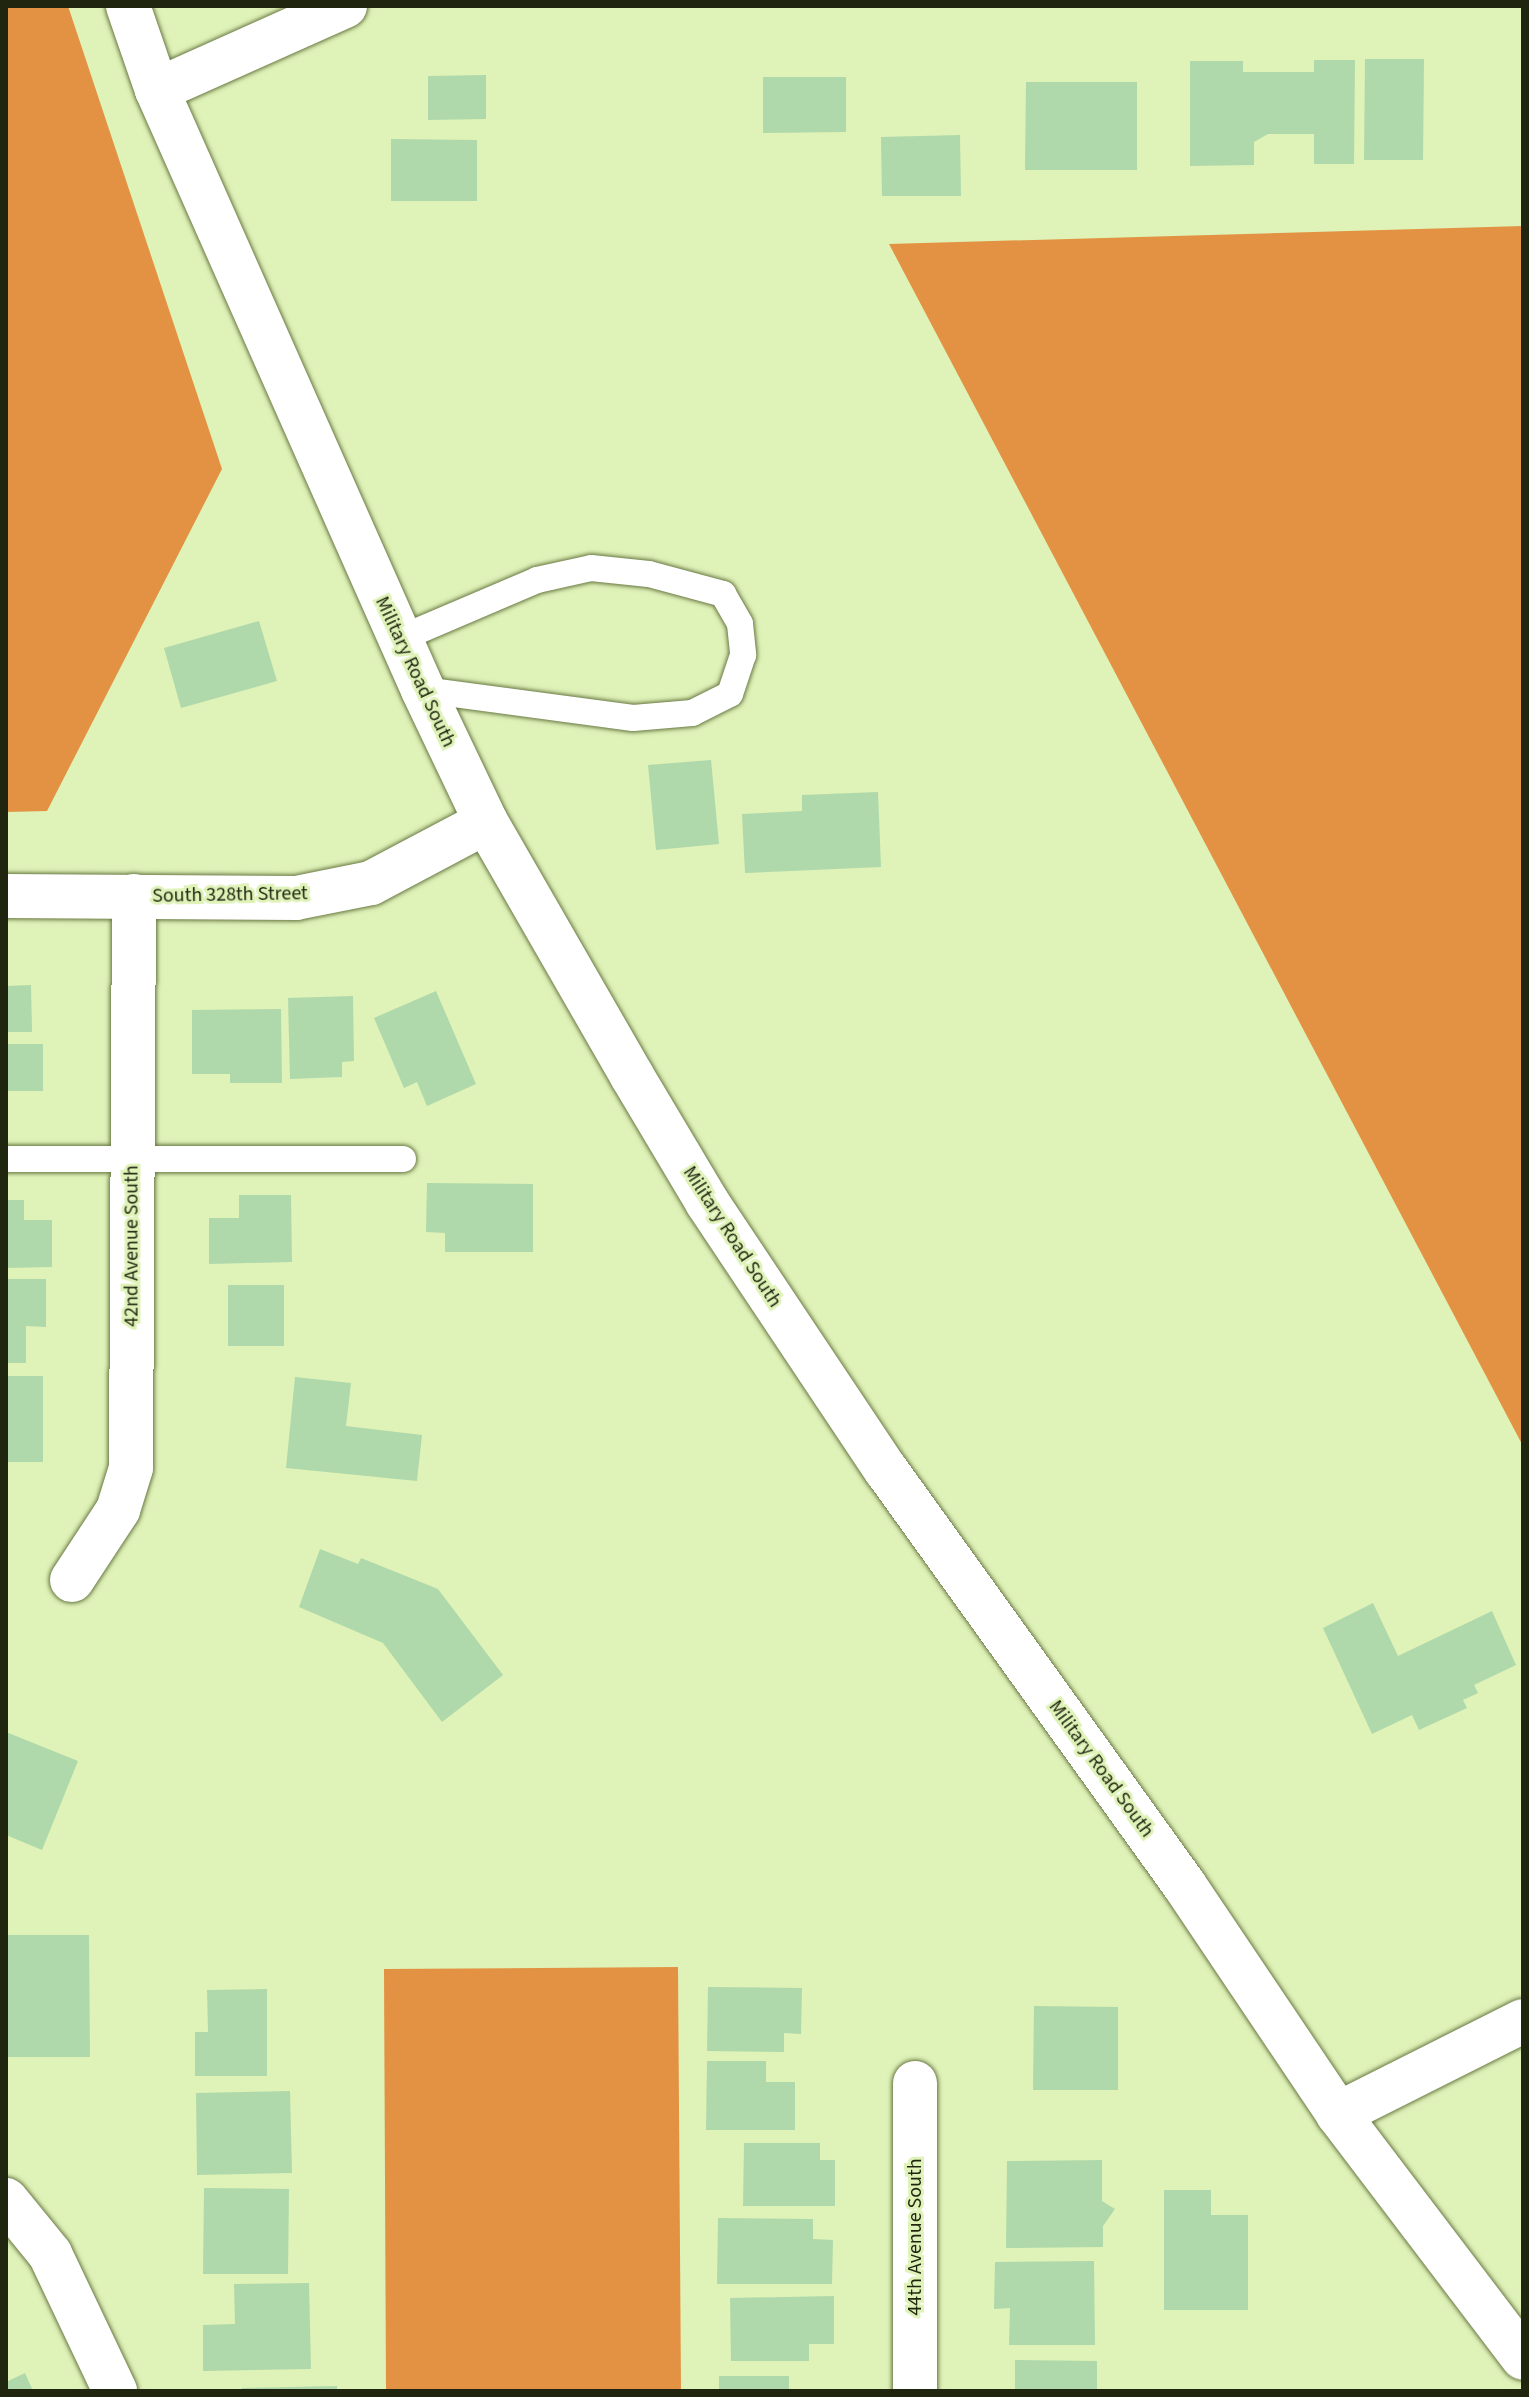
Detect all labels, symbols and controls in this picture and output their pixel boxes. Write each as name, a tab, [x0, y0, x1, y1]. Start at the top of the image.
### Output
street label: Military Road South	[370, 593, 460, 751]
street label: South 328th Street	[152, 882, 308, 908]
street label: Military Road South	[677, 1162, 787, 1312]
street label: 42nd Avenue South	[120, 1165, 144, 1327]
street label: Military Road South	[1043, 1696, 1159, 1842]
street label: 44th Avenue South	[903, 2158, 927, 2316]

